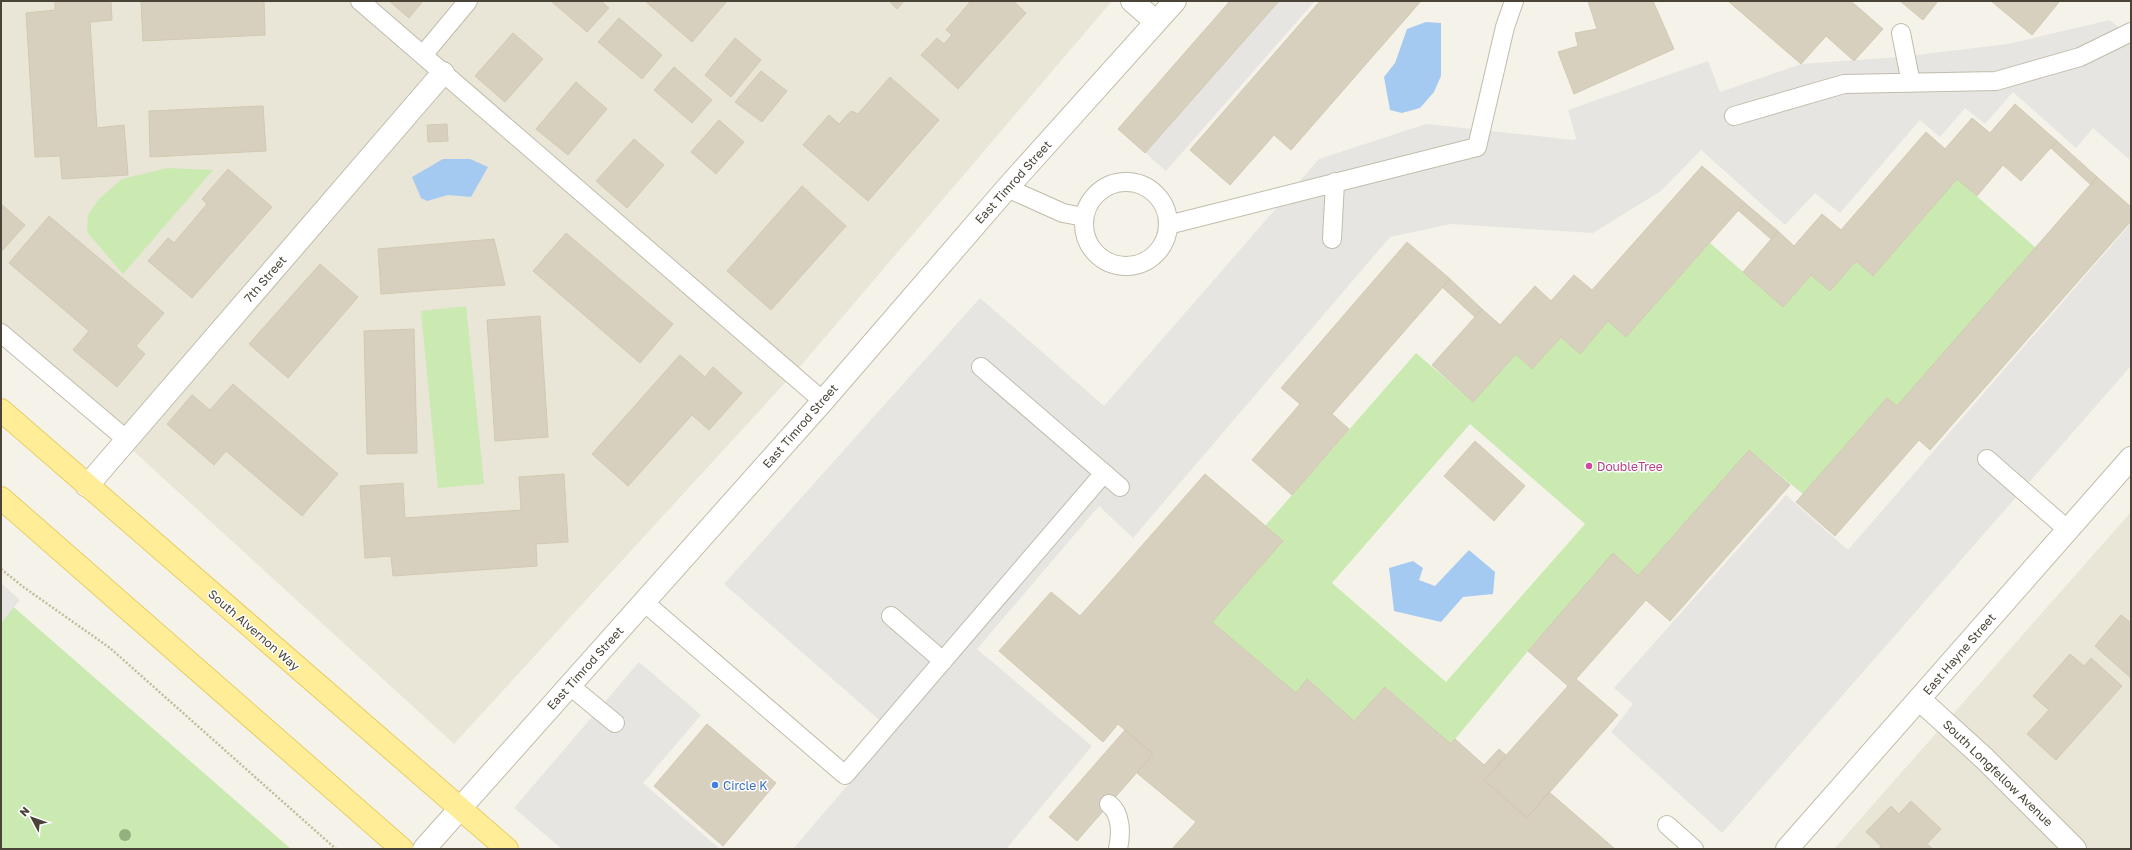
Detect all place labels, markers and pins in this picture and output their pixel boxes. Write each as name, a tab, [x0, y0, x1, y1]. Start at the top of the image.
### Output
place label: DoubleTree	[1597, 459, 1663, 474]
marker: DoubleTree	[1584, 461, 1594, 471]
place label: Circle K	[723, 778, 767, 793]
marker: Circle K	[710, 780, 720, 790]

